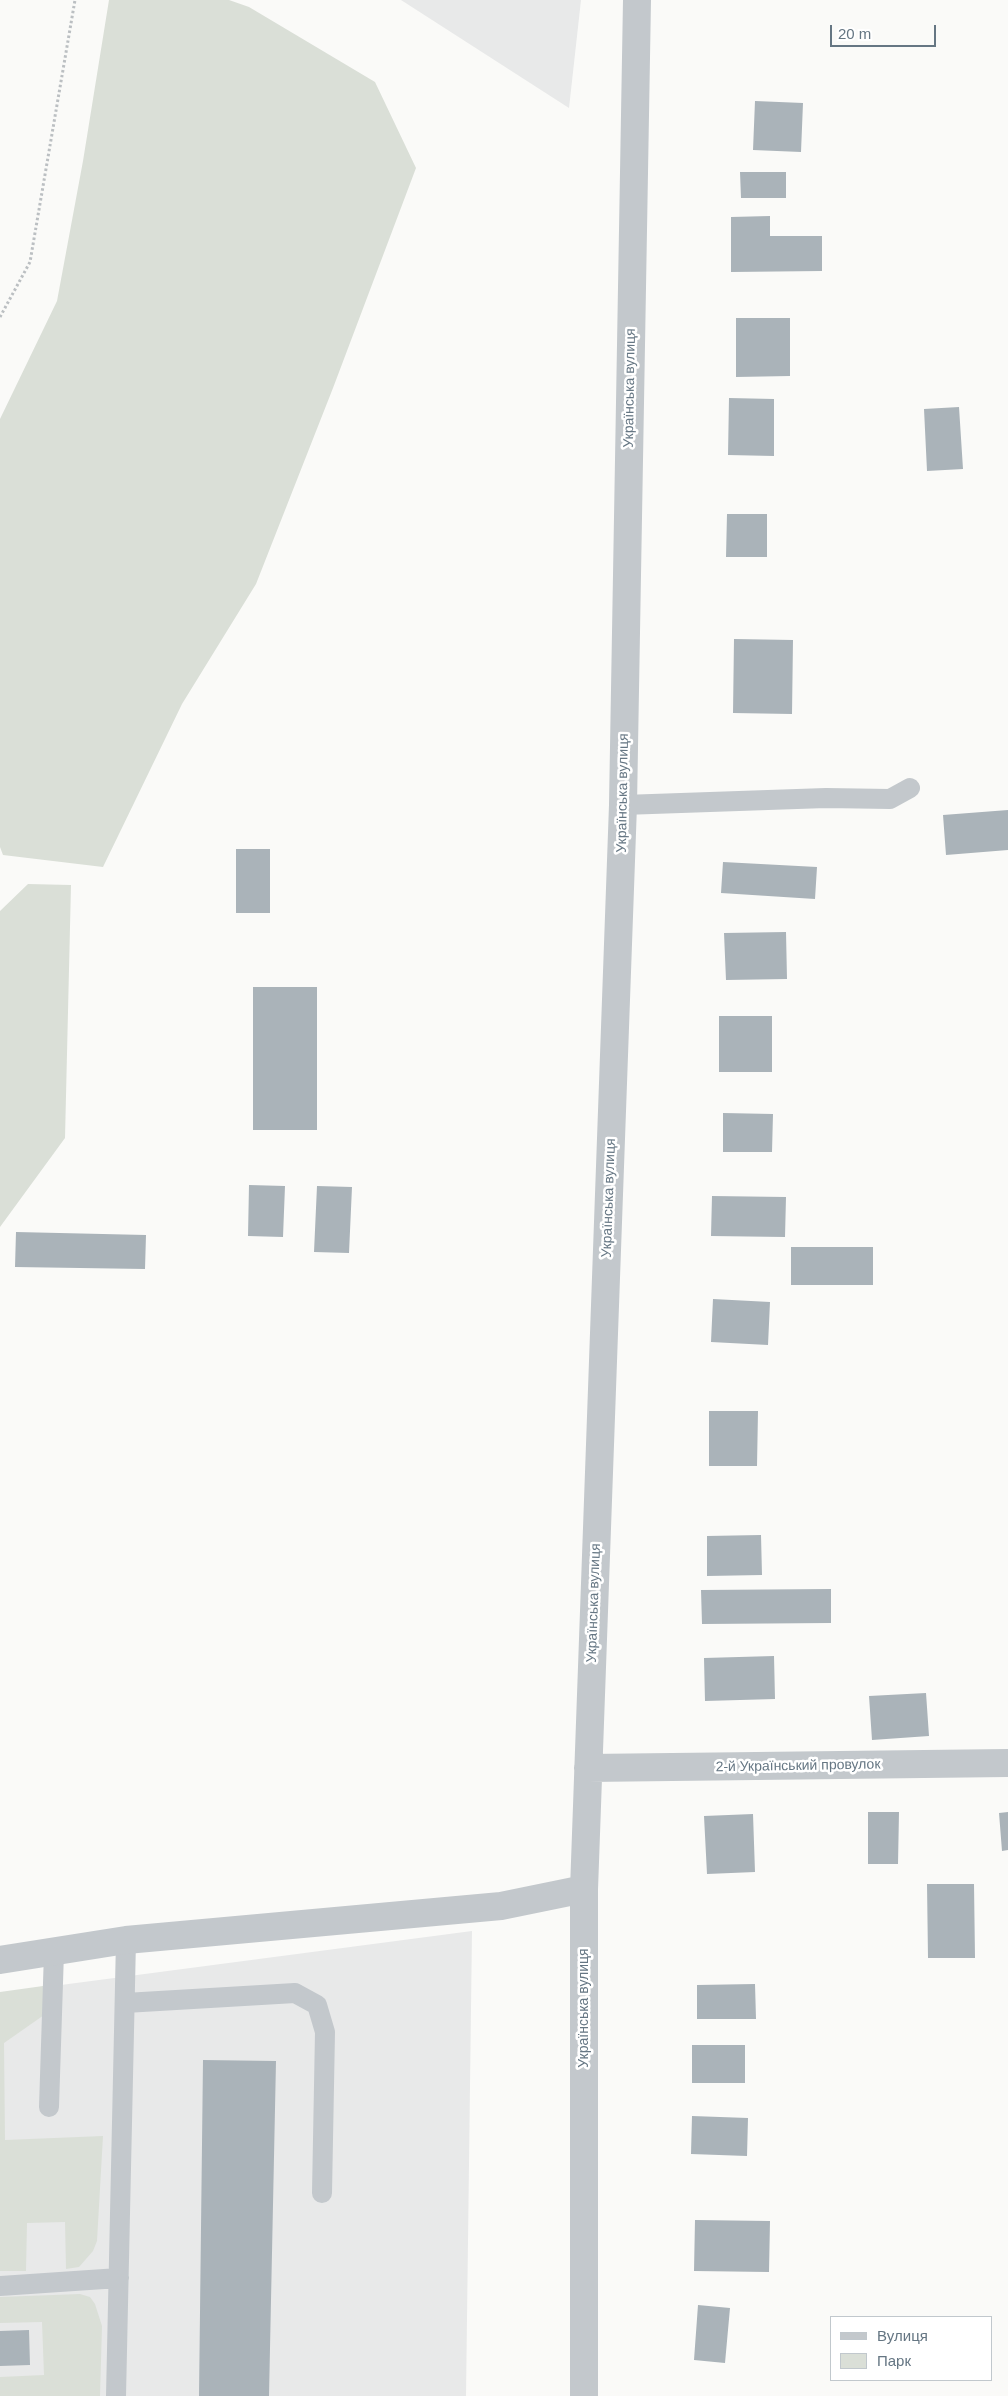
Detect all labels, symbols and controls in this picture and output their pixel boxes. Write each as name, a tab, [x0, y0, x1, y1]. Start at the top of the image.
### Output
scale bar	[833, 15, 939, 47]
text: 20 m	[838, 25, 871, 42]
street label: Українська вулиця	[621, 328, 639, 448]
street label: Українська вулиця	[614, 733, 632, 853]
street label: Українська вулиця	[599, 1138, 619, 1258]
street label: Українська вулиця	[584, 1543, 604, 1663]
street label: 2-й Український провулок	[715, 1756, 881, 1776]
street label: Українська вулиця	[576, 1948, 592, 2068]
legend	[830, 2316, 993, 2381]
text: Вулиця	[877, 2327, 928, 2344]
text: Парк	[877, 2352, 911, 2369]

